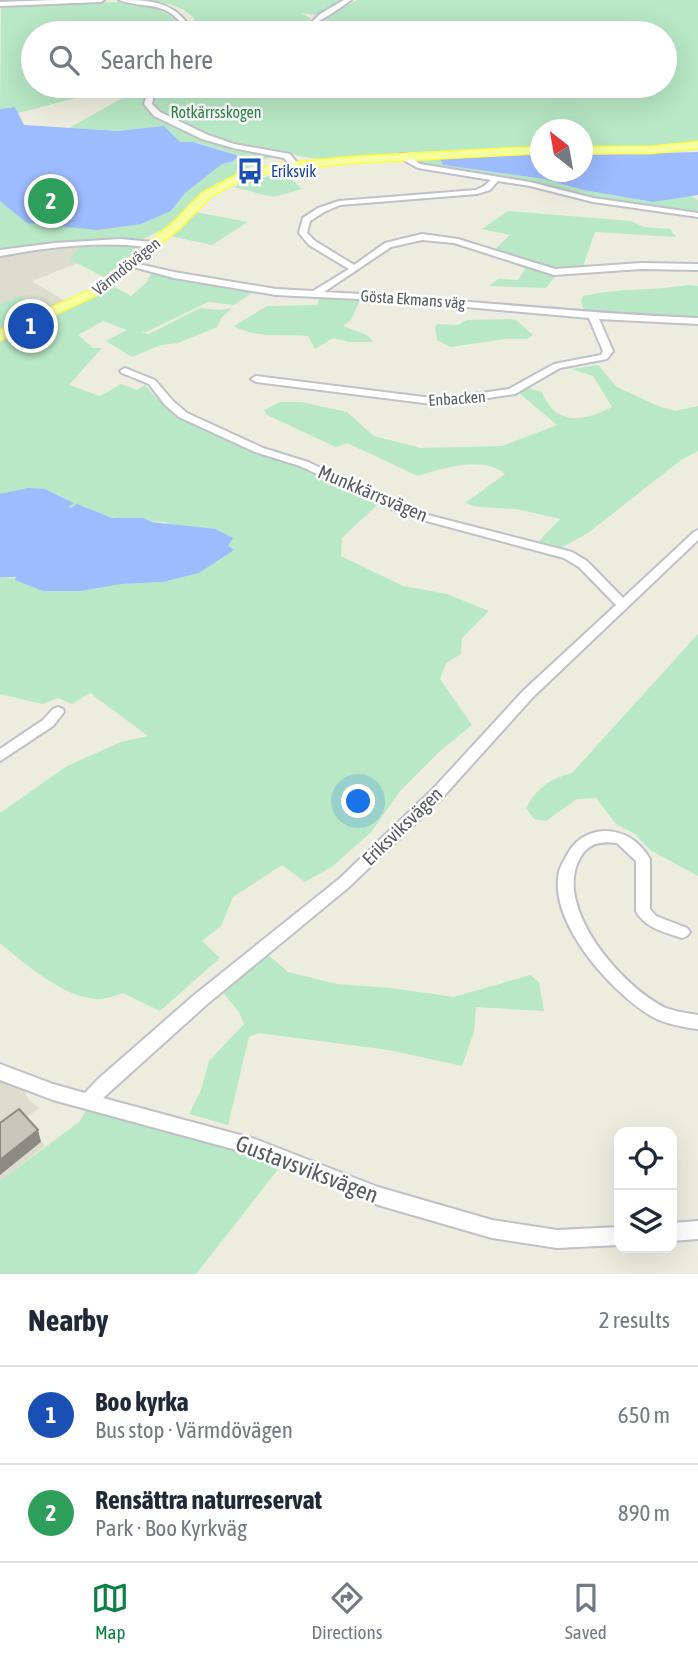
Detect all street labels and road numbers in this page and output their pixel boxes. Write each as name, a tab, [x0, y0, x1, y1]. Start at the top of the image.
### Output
street label: Värmdövägen	[89, 233, 164, 299]
street label: Gösta Ekmans väg	[360, 286, 466, 313]
street label: Enbacken	[428, 387, 486, 409]
street label: Munkkärrsvägen	[315, 460, 431, 526]
street label: Eriksviksvägen	[357, 782, 447, 870]
street label: Gustavsviksvägen	[232, 1130, 382, 1208]

